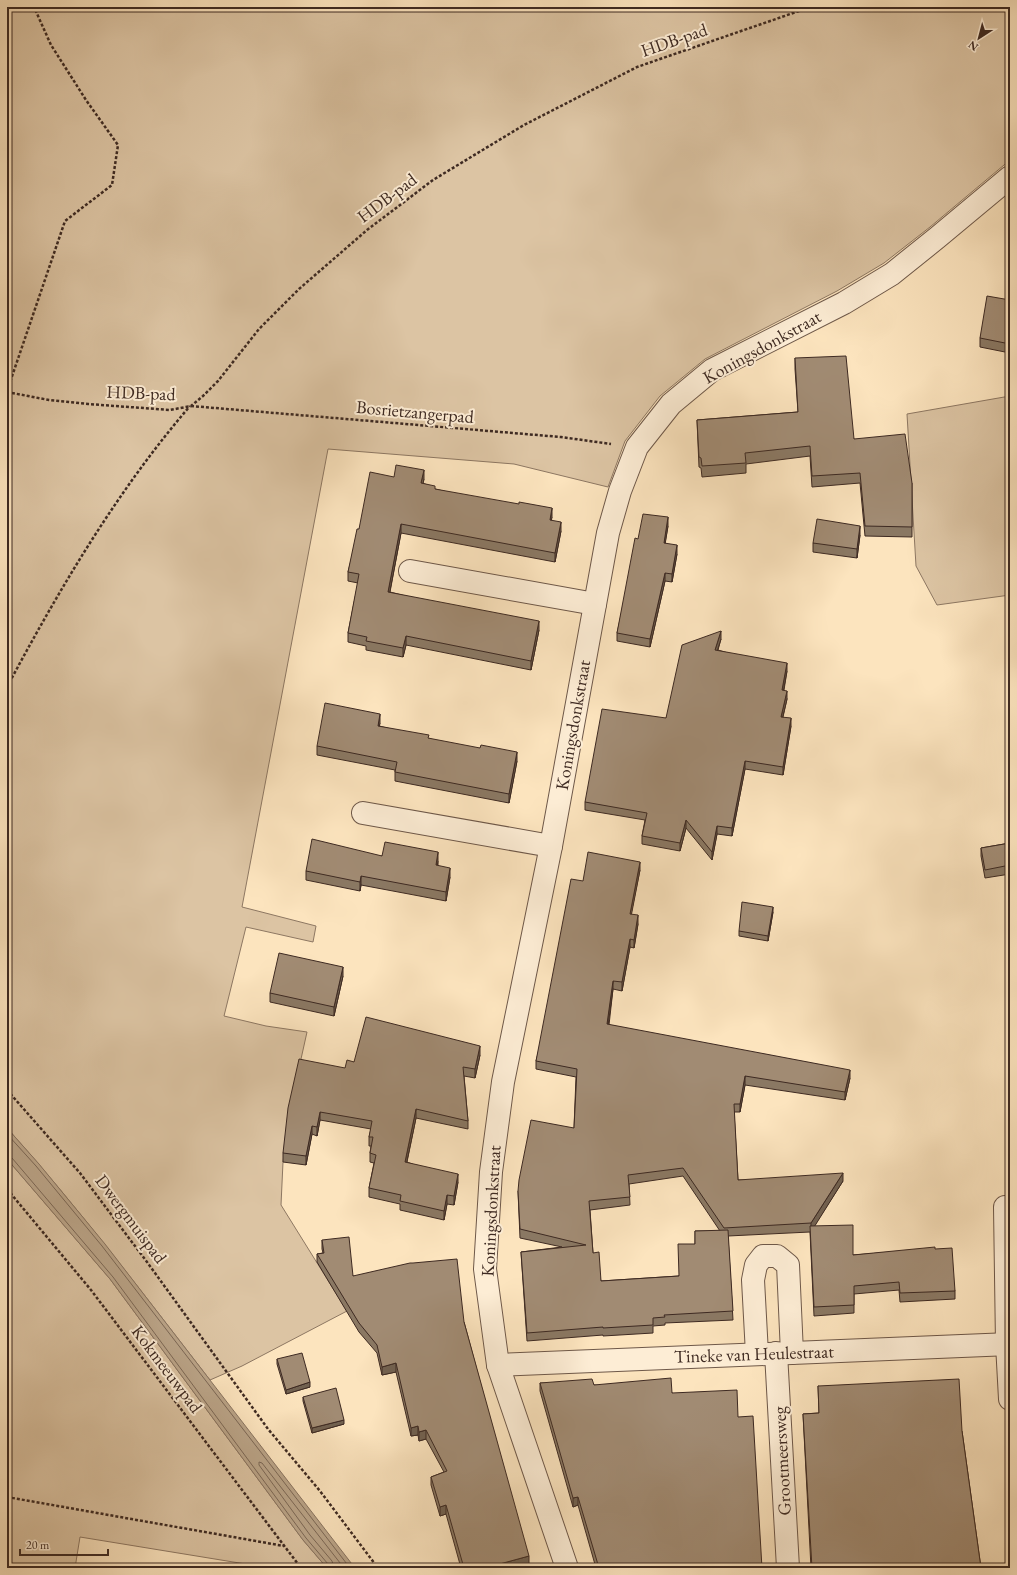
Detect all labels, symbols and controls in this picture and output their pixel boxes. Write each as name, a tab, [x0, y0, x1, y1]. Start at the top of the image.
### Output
street label: HDB-pad	[638, 17, 711, 62]
north arrow	[959, 18, 999, 58]
text: N	[965, 38, 981, 54]
street label: HDB-pad	[352, 167, 422, 228]
street label: Koningsdonkstraat	[699, 304, 825, 389]
street label: HDB-pad	[106, 380, 177, 405]
street label: Bosrietzangerpad	[355, 395, 476, 428]
street label: Koningsdonkstraat	[550, 658, 595, 792]
street label: Koningsdonkstraat	[476, 1144, 505, 1277]
street label: Dwergmuispad	[91, 1170, 173, 1268]
street label: Kokmeeuwpad	[127, 1320, 209, 1418]
street label: Tineke van Heulestraat	[674, 1339, 835, 1368]
street label: Grootmeersweg	[767, 1406, 796, 1516]
scale bar	[20, 1531, 108, 1557]
text: 20 m	[26, 1537, 50, 1553]

